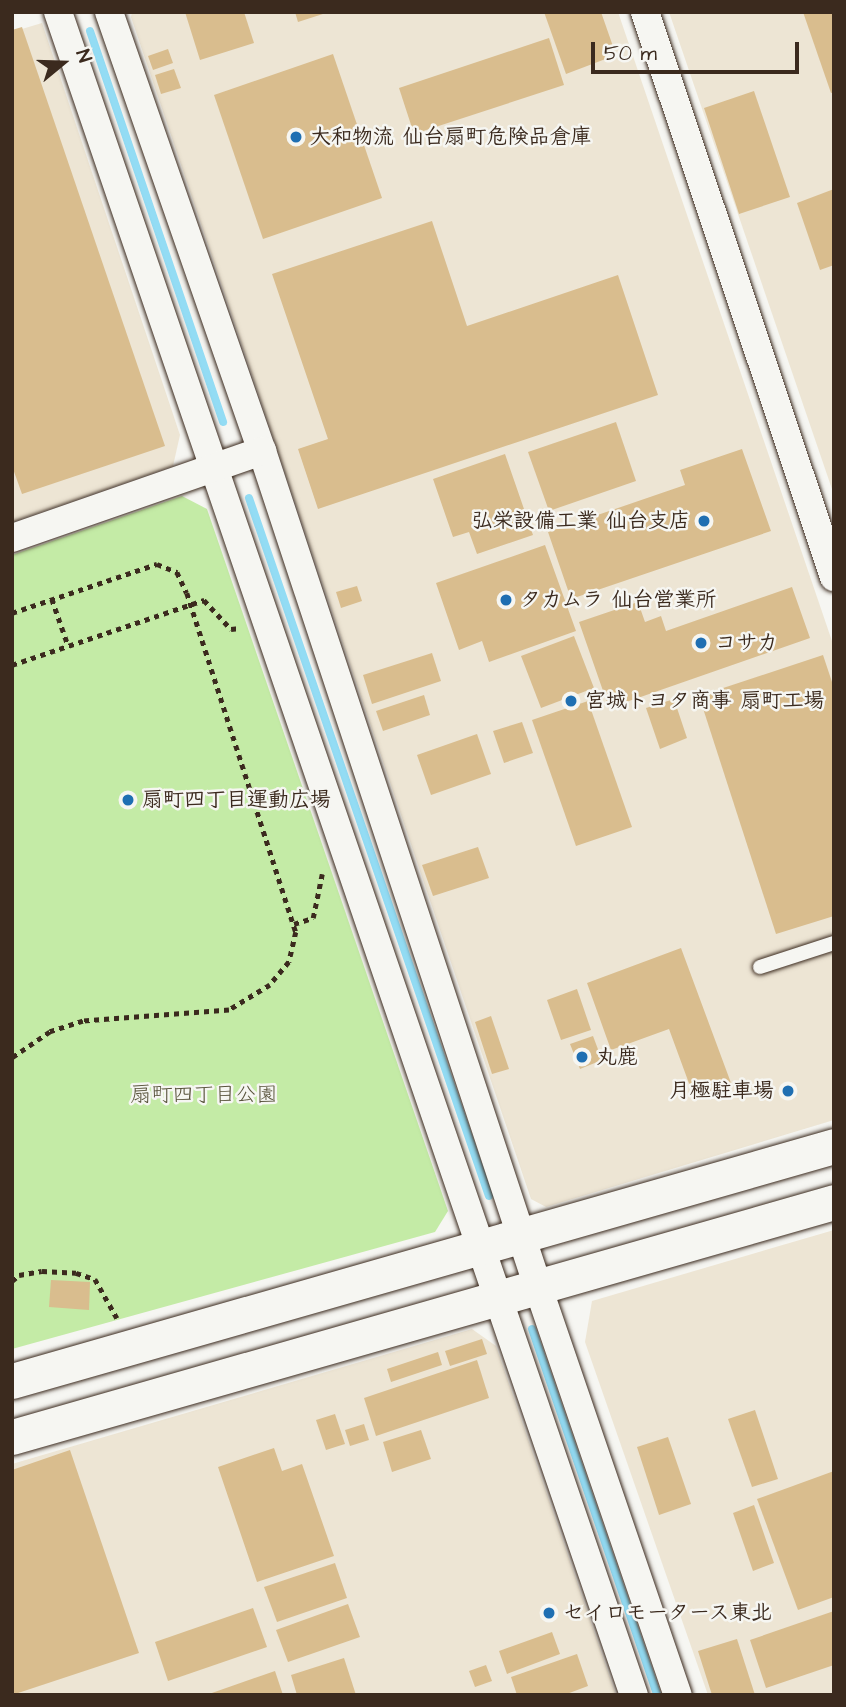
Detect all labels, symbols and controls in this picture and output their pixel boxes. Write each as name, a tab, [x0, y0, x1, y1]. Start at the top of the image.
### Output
north arrow	[28, 28, 98, 98]
scale bar	[594, 28, 802, 72]
text: 50 m	[604, 39, 657, 68]
text: N	[69, 46, 98, 66]
place label: 大和物流 仙台扇町危険品倉庫	[310, 124, 591, 150]
marker: 大和物流 仙台扇町危険品倉庫	[288, 129, 304, 145]
place label: 弘栄設備工業 仙台支店	[472, 508, 690, 534]
marker: 弘栄設備工業 仙台支店	[696, 513, 712, 529]
place label: タカムラ 仙台営業所	[520, 587, 717, 613]
marker: タカムラ 仙台営業所	[498, 592, 514, 608]
place label: コサカ	[715, 630, 778, 656]
marker: コサカ	[693, 635, 709, 651]
place label: 宮城トヨタ商事 扇町工場	[585, 688, 824, 714]
marker: 宮城トヨタ商事 扇町工場	[563, 693, 579, 709]
place label: 扇町四丁目運動広場	[142, 787, 331, 813]
marker: 扇町四丁目運動広場	[120, 792, 136, 808]
place label: 丸鹿	[596, 1044, 638, 1070]
marker: 丸鹿	[574, 1049, 590, 1065]
place label: 月極駐車場	[669, 1078, 774, 1104]
park label: 扇町四丁目公園	[131, 1082, 277, 1108]
marker: 月極駐車場	[780, 1083, 796, 1099]
place label: セイロモータース東北	[563, 1600, 773, 1626]
marker: セイロモータース東北	[541, 1605, 557, 1621]

